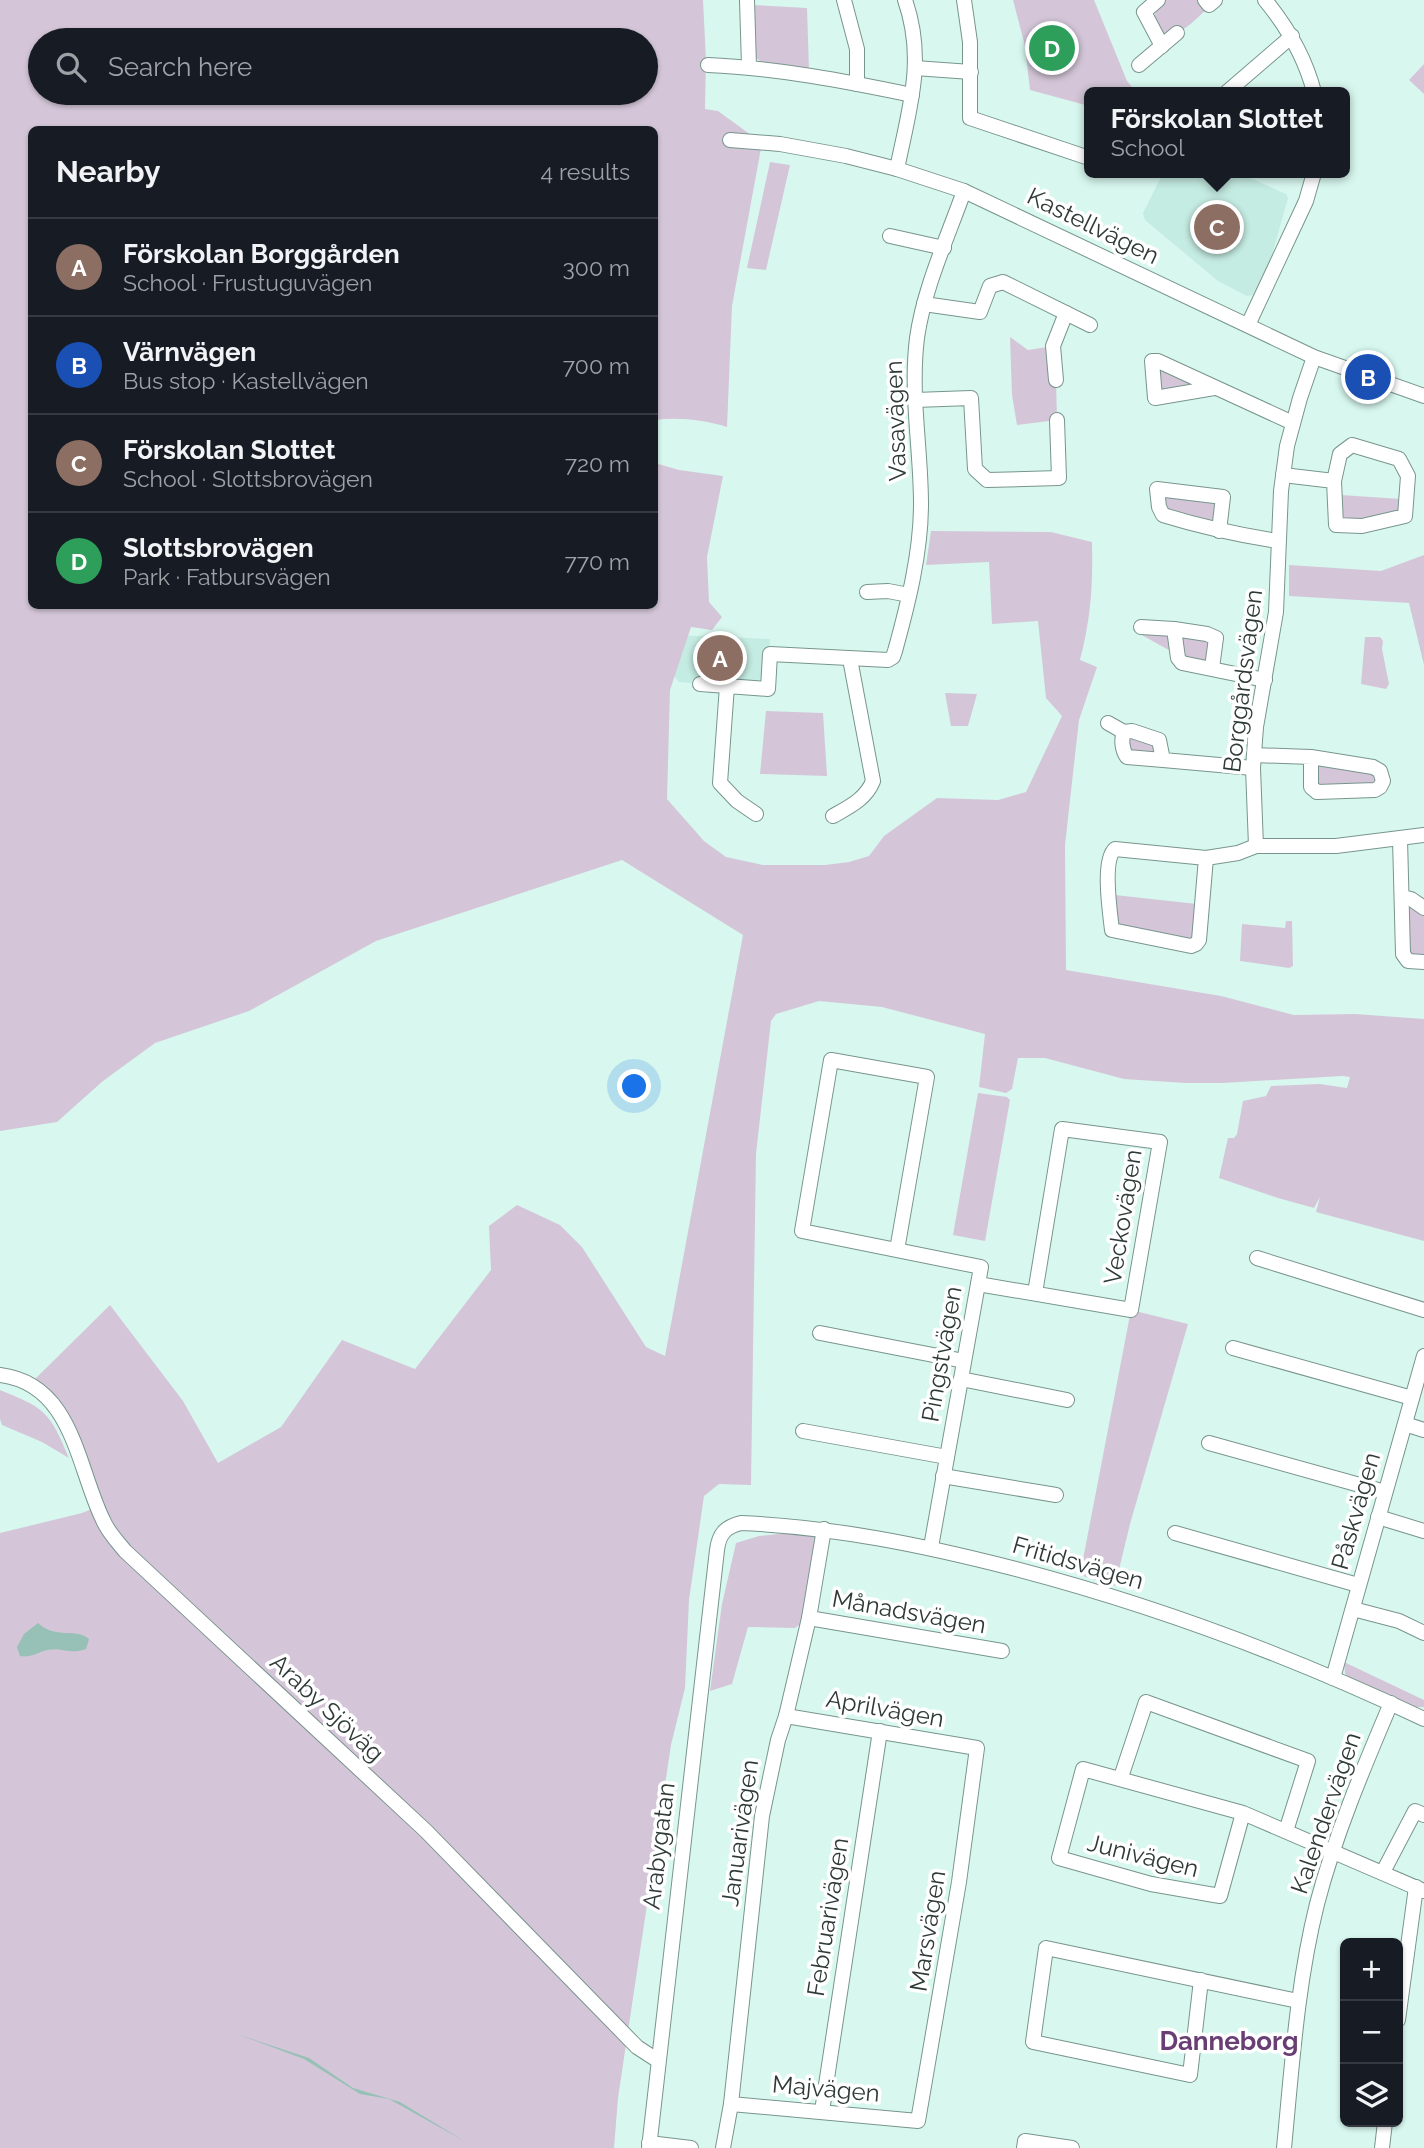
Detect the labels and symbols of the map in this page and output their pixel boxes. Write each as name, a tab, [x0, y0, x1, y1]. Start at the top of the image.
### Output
pin: D	[1029, 22, 1075, 74]
street label: Kastellvägen	[1023, 181, 1164, 270]
pin: C	[1194, 201, 1240, 253]
pin: B	[1345, 351, 1391, 403]
street label: Vasavägen	[879, 360, 912, 482]
street label: Borggårdsvägen	[1217, 588, 1268, 774]
pin: A	[697, 632, 743, 684]
your location	[617, 1069, 651, 1103]
street label: Veckovägen	[1098, 1147, 1147, 1287]
street label: Pingstvägen	[915, 1284, 968, 1424]
street label: Påskvägen	[1325, 1449, 1386, 1573]
street label: Fritidsvägen	[1009, 1530, 1147, 1595]
street label: Månadsvägen	[830, 1584, 988, 1639]
street label: Araby Sjöväg	[265, 1648, 390, 1768]
street label: Aprilvägen	[824, 1684, 946, 1733]
street label: Kalendervägen	[1284, 1728, 1367, 1897]
street label: Januarivägen	[715, 1758, 764, 1908]
street label: Arabygatan	[636, 1781, 681, 1911]
street label: Junivägen	[1085, 1828, 1202, 1883]
street label: Februarivägen	[801, 1836, 854, 1998]
street label: Marsvägen	[904, 1868, 951, 1994]
district label: Danneborg	[1159, 2026, 1299, 2056]
street label: Majvägen	[771, 2069, 881, 2108]

